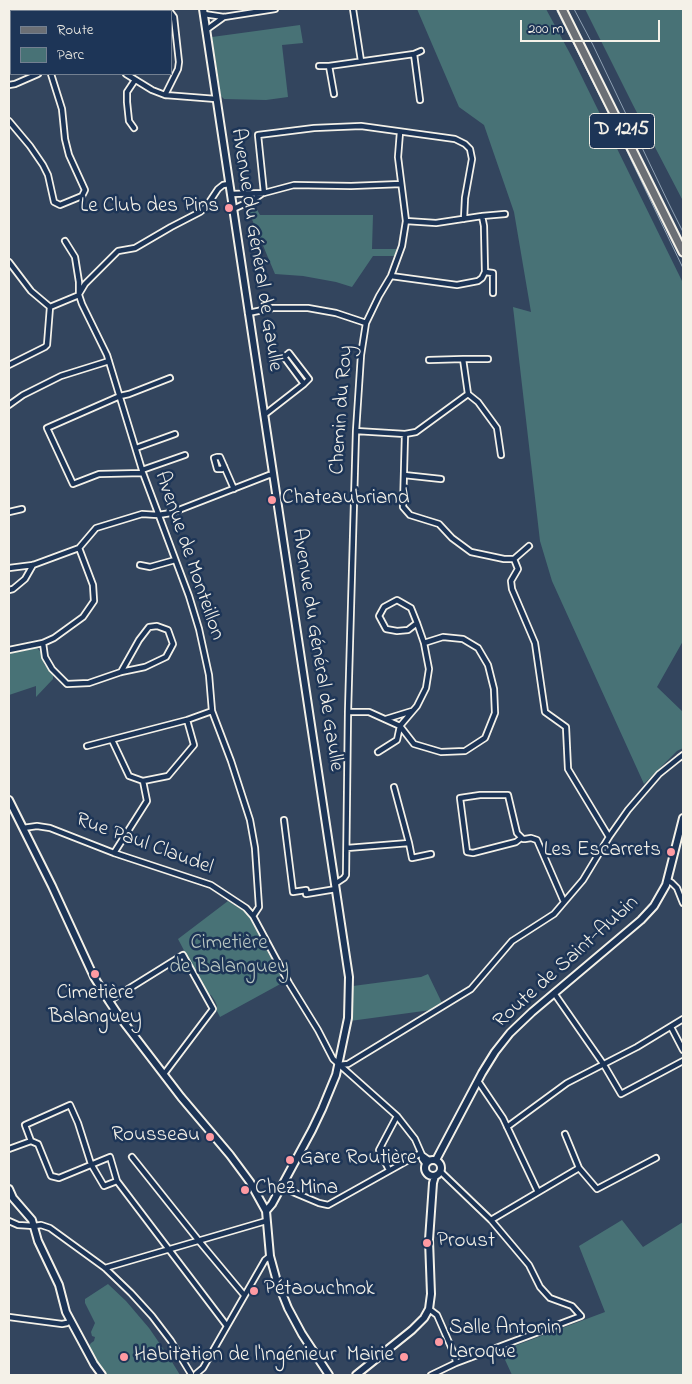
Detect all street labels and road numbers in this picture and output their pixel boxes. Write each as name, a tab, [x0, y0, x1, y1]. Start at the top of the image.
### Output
road number: D 1215	[590, 114, 654, 148]
street label: Avenue du Général de Gaulle	[223, 127, 287, 373]
street label: Chemin du Roy	[326, 344, 360, 476]
street label: Avenue de Monteillon	[147, 468, 229, 644]
street label: Avenue du Général de Gaulle	[284, 527, 348, 773]
street label: Rue Paul Claudel	[72, 808, 216, 882]
street label: Route de Saint-Aubin	[489, 891, 645, 1035]

